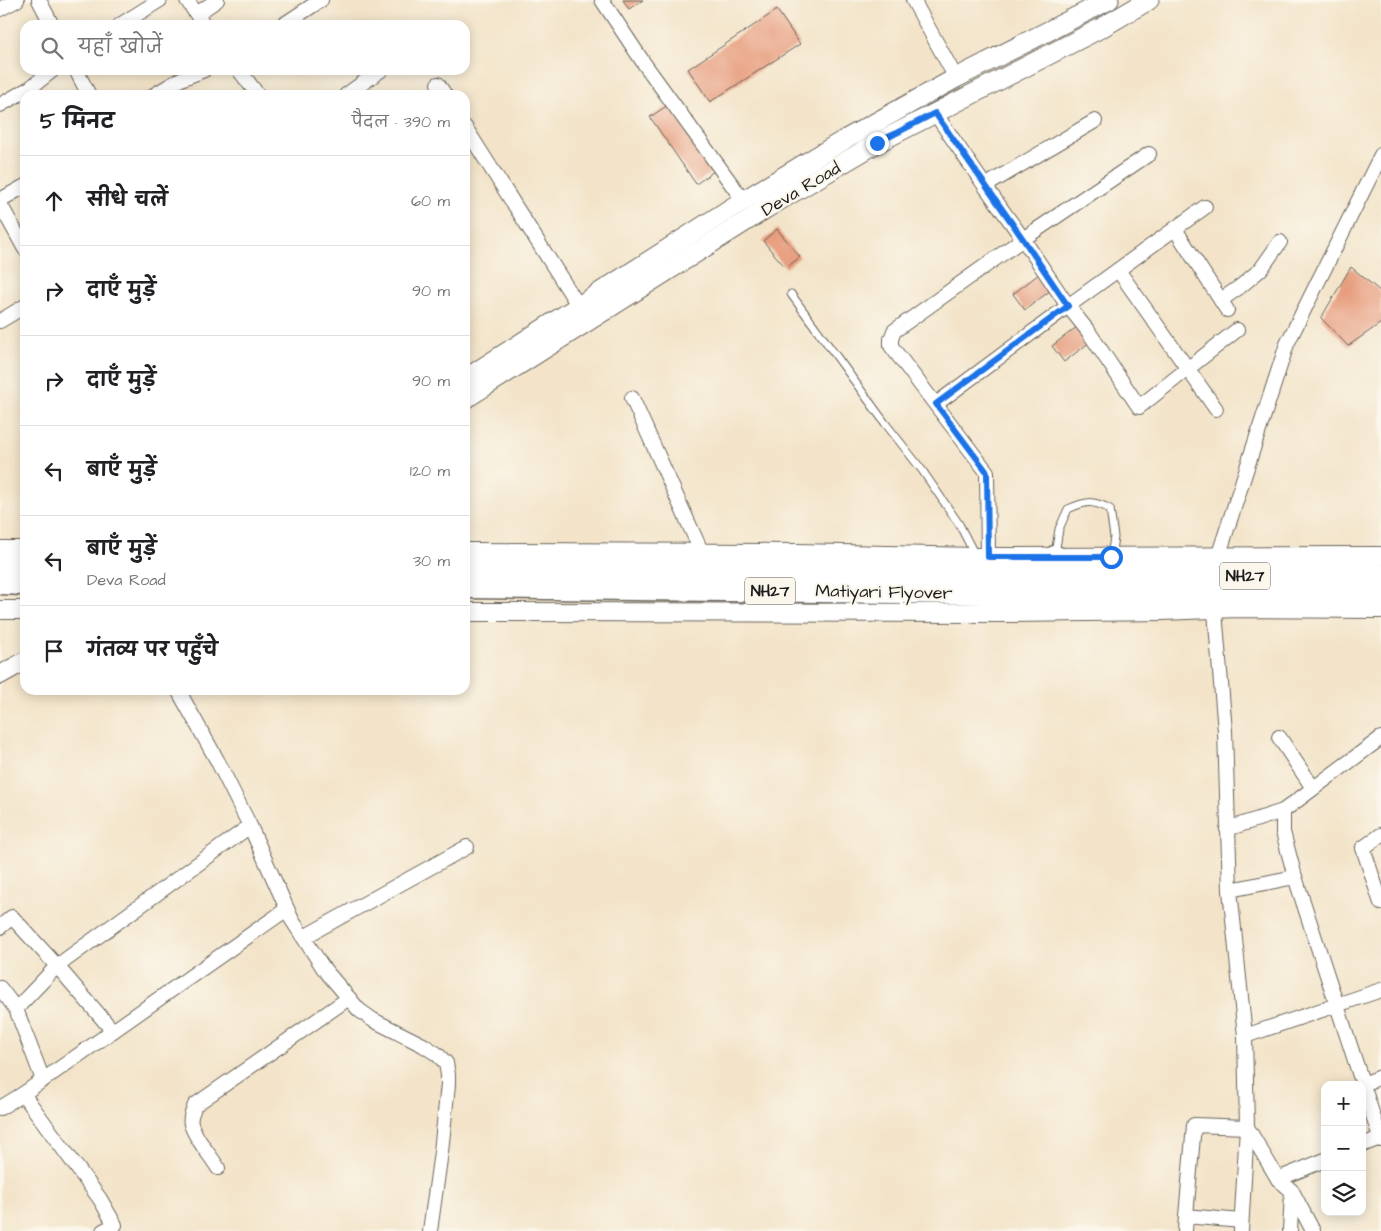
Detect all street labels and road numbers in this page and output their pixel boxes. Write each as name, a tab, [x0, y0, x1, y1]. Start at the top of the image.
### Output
street label: Deva Road	[757, 156, 845, 222]
road number: NH27	[1220, 562, 1270, 590]
road number: NH27	[745, 578, 795, 604]
street label: Matiyari Flyover	[815, 578, 953, 607]

